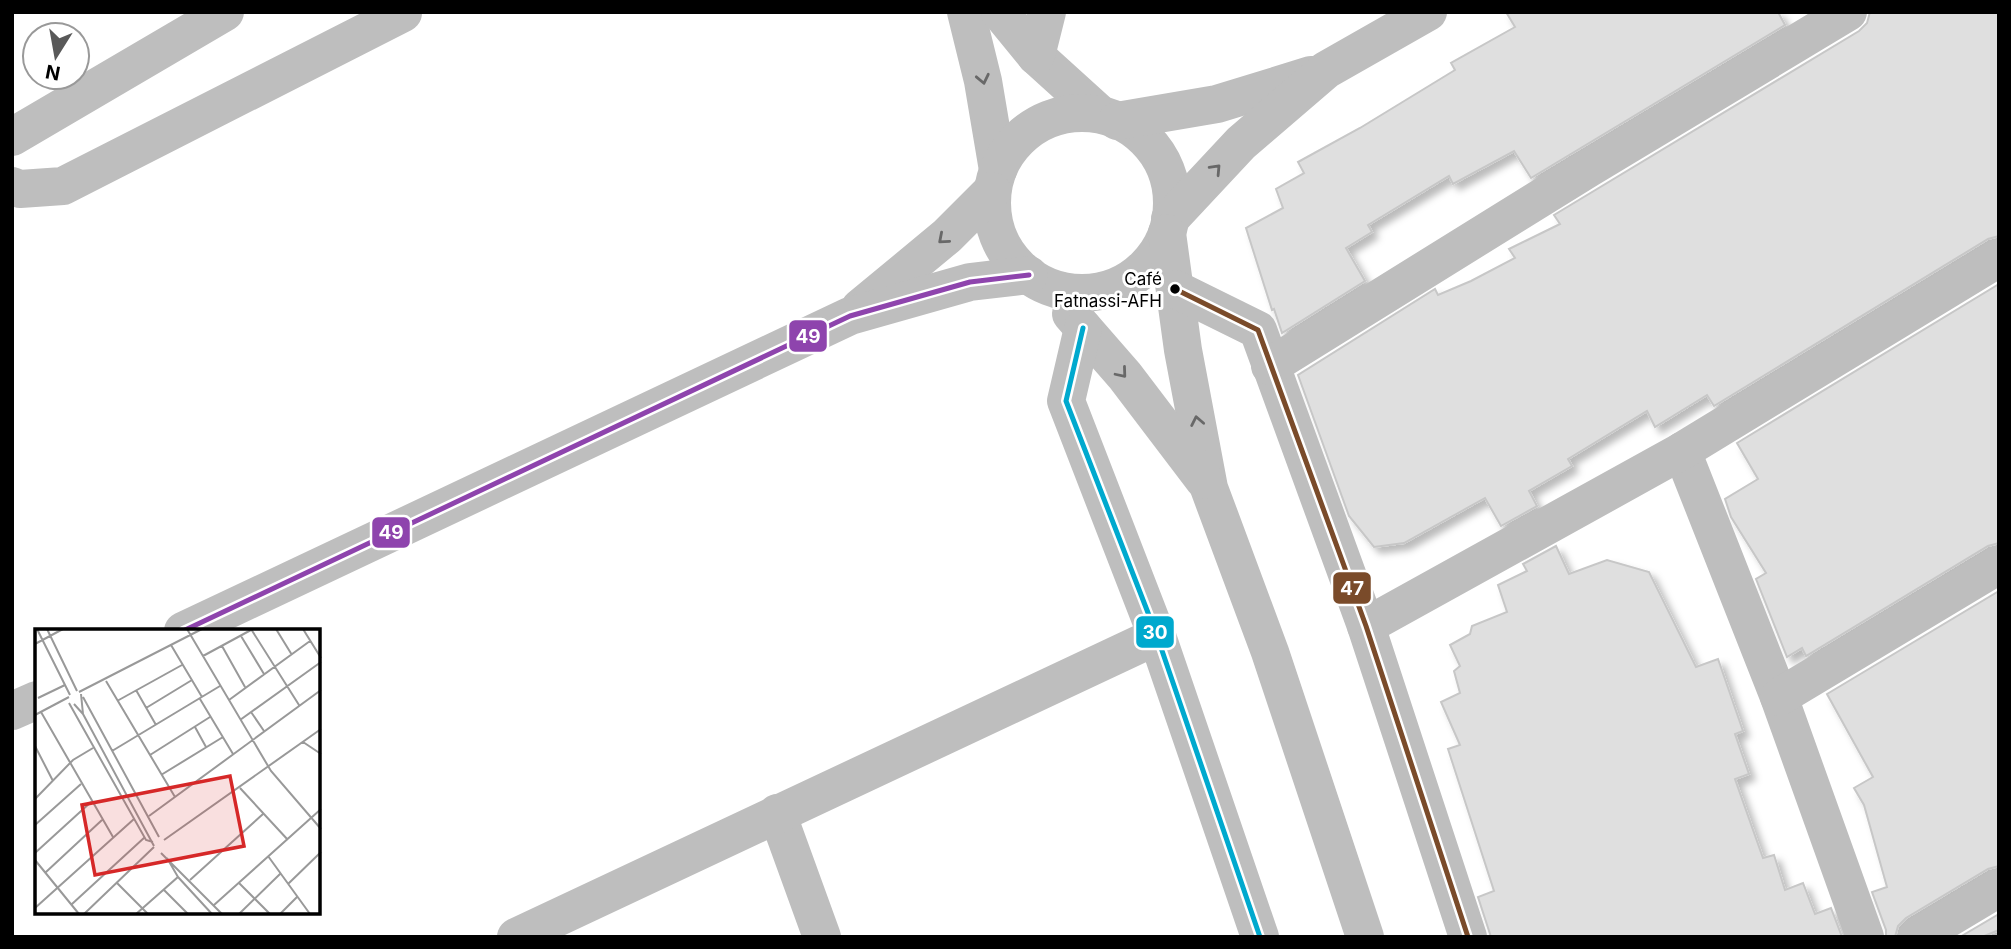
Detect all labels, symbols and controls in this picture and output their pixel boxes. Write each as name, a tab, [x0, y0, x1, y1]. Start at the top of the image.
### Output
north arrow	[21, 21, 91, 91]
text: N	[44, 60, 62, 85]
one-way arrow	[974, 73, 989, 85]
one-way arrow	[1208, 164, 1221, 177]
one-way arrow	[938, 230, 951, 243]
place label: Café Fatnassi-AFH	[1054, 269, 1162, 311]
marker: Café Fatnassi-AFH	[1168, 282, 1182, 296]
line badge: 49	[788, 319, 828, 353]
text: 49	[795, 325, 821, 348]
one-way arrow	[1114, 365, 1126, 378]
one-way arrow	[1190, 415, 1205, 427]
line badge: 49	[371, 516, 411, 549]
text: 49	[378, 521, 404, 544]
line badge: 47	[1332, 571, 1372, 605]
text: 47	[1340, 577, 1364, 600]
line badge: 30	[1135, 615, 1175, 649]
text: 30	[1142, 621, 1168, 644]
inset map	[35, 629, 320, 914]

